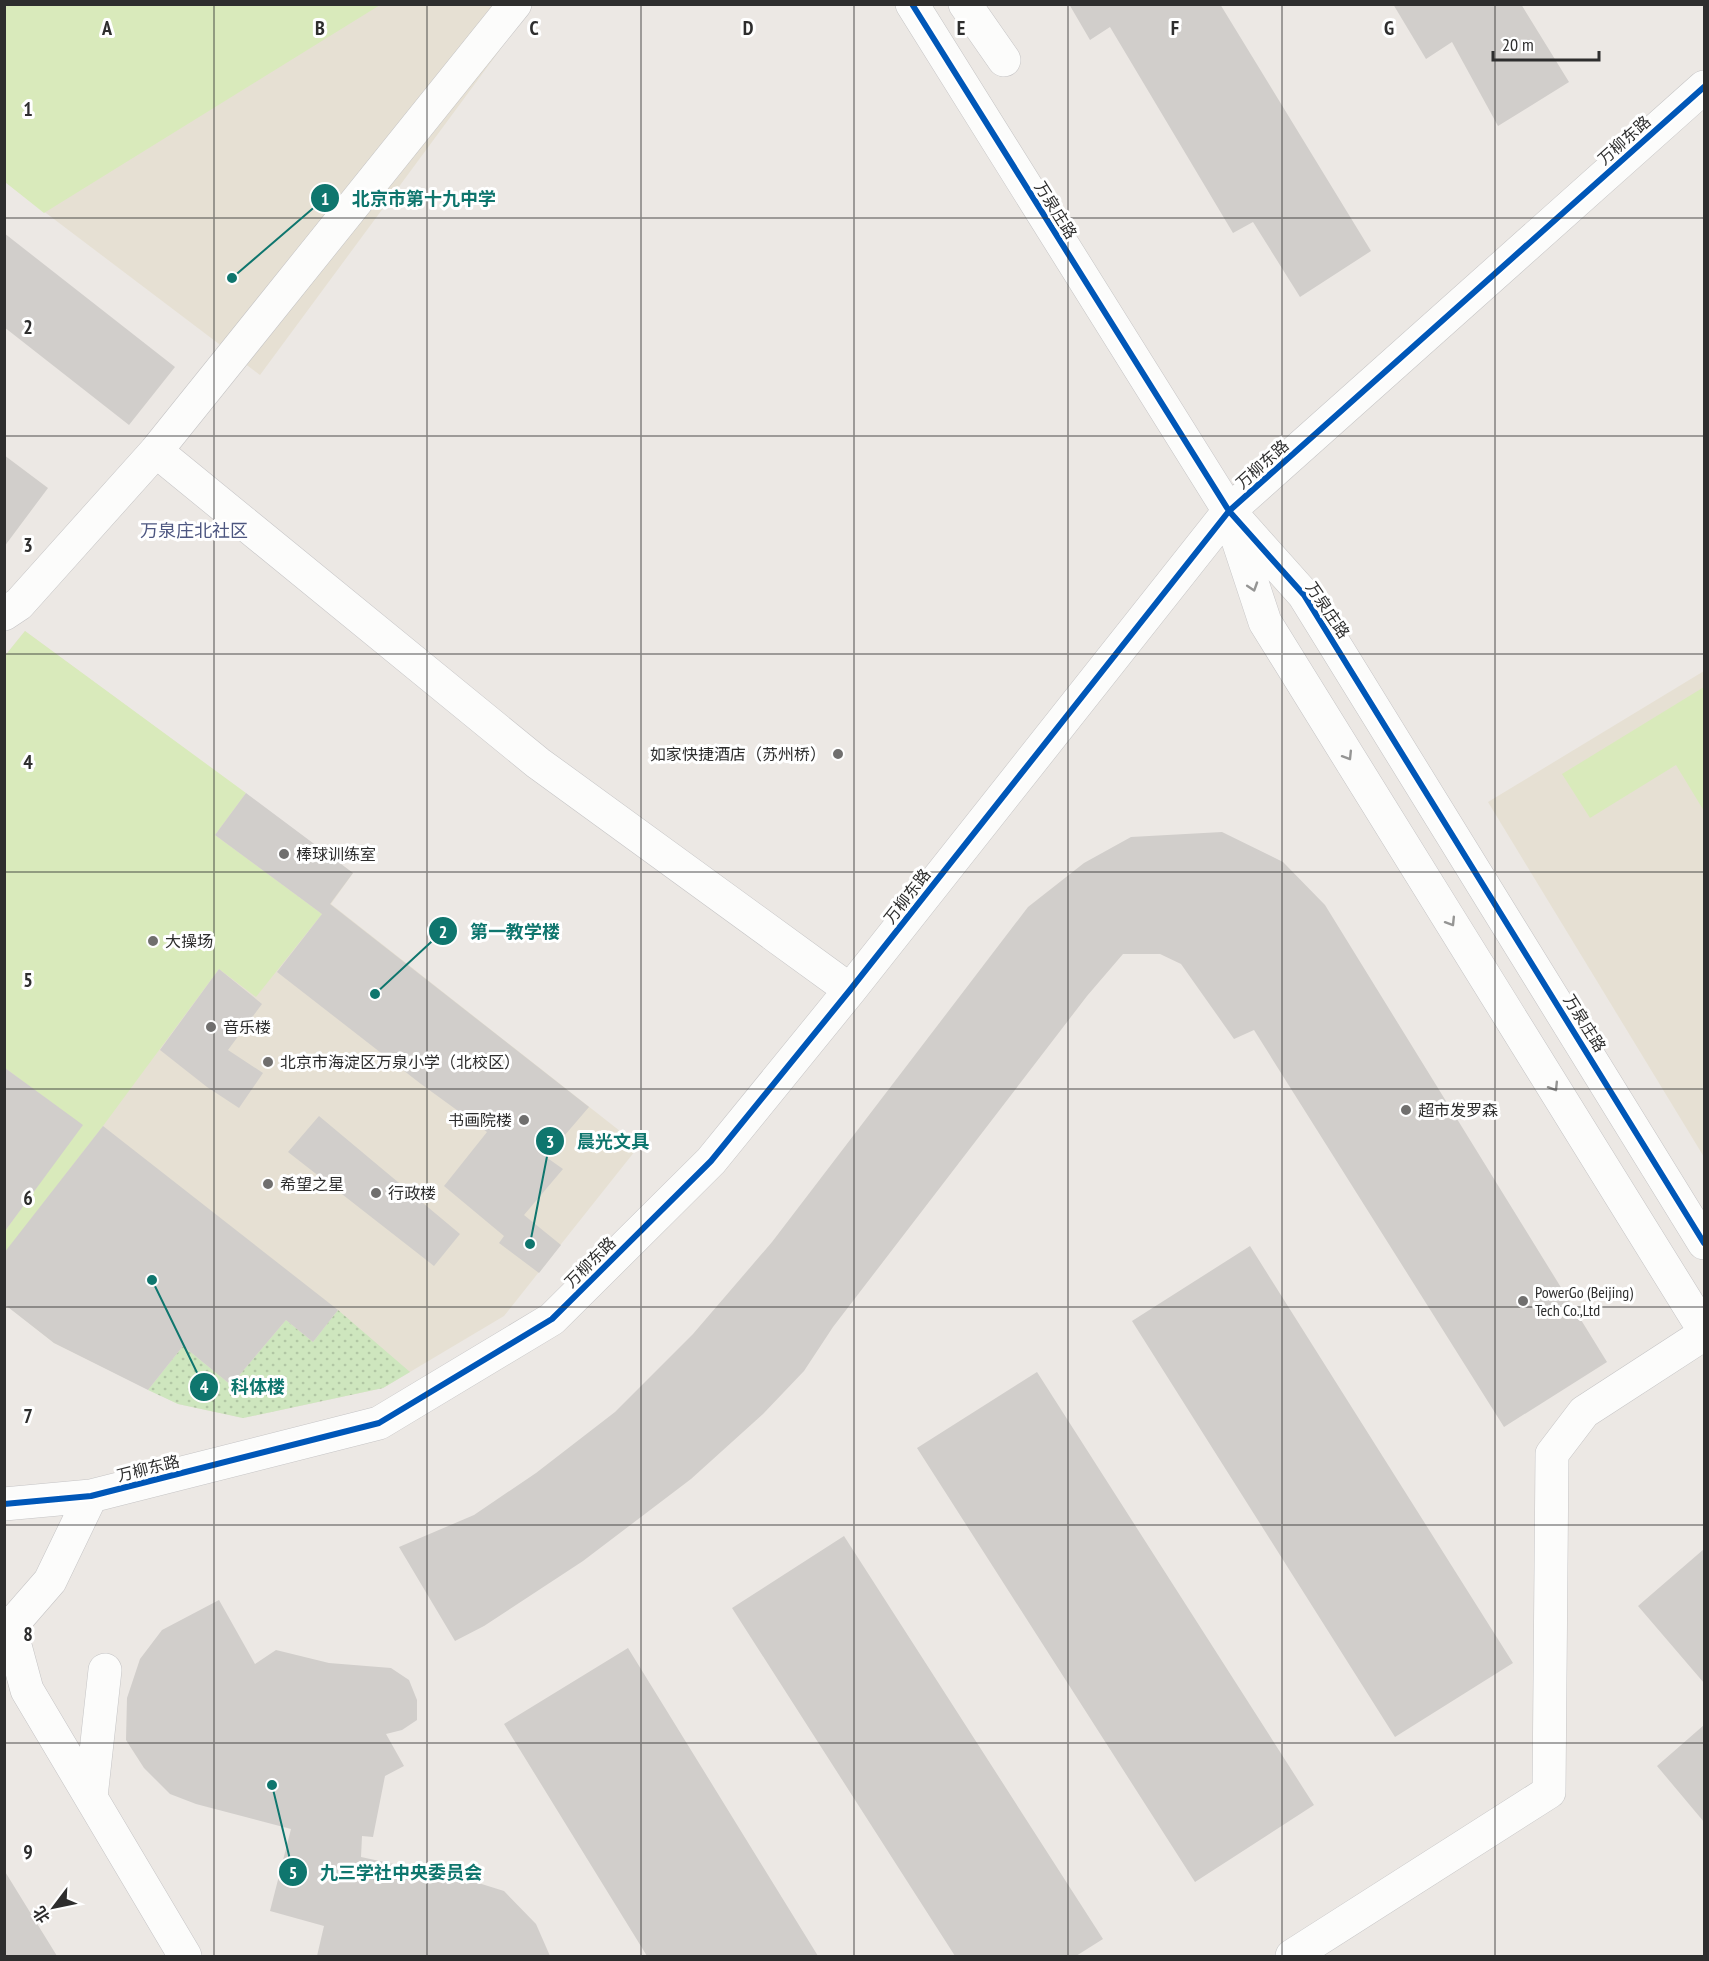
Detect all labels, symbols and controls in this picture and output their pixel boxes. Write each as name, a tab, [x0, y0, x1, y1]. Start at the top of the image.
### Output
text: A	[101, 15, 113, 41]
text: B	[315, 15, 325, 41]
text: C	[529, 15, 539, 41]
text: D	[743, 15, 754, 41]
text: E	[957, 15, 965, 41]
text: F	[1171, 15, 1179, 41]
text: G	[1384, 15, 1394, 41]
scale bar	[1493, 24, 1600, 62]
text: 20 m	[1502, 33, 1534, 56]
text: 1	[23, 96, 33, 122]
street label: 万柳东路	[1594, 111, 1654, 169]
street label: 万泉庄路	[1031, 178, 1081, 242]
callout: 北京市第十九中学	[310, 180, 508, 216]
text: 1	[321, 187, 329, 210]
text: 北京市第十九中学	[352, 187, 496, 210]
text: 2	[23, 314, 33, 340]
street label: 万柳东路	[1232, 435, 1292, 493]
district label: 万泉庄北社区	[140, 519, 248, 542]
text: 3	[23, 532, 33, 558]
street label: 万泉庄路	[1302, 578, 1354, 642]
one-way arrow	[1246, 581, 1258, 592]
place label: 如家快捷酒店（苏州桥）	[650, 744, 826, 764]
marker: 如家快捷酒店（苏州桥）	[831, 747, 845, 761]
text: 4	[23, 749, 33, 775]
one-way arrow	[1340, 750, 1352, 760]
place label: 棒球训练室	[296, 844, 376, 864]
marker: 棒球训练室	[277, 847, 291, 861]
street label: 万柳东路	[879, 865, 935, 927]
callout: 第一教学楼	[428, 913, 572, 949]
one-way arrow	[1444, 915, 1455, 926]
text: 2	[439, 920, 447, 943]
text: 第一教学楼	[470, 920, 560, 943]
place label: 大操场	[165, 931, 213, 951]
marker: 大操场	[146, 934, 160, 948]
text: 5	[23, 967, 33, 993]
street label: 万泉庄路	[1560, 991, 1610, 1055]
place label: 音乐楼	[223, 1017, 271, 1037]
marker: 音乐楼	[204, 1020, 218, 1034]
place label: 北京市海淀区万泉小学（北校区）	[280, 1052, 520, 1072]
marker: 北京市海淀区万泉小学（北校区）	[261, 1055, 275, 1069]
one-way arrow	[1547, 1080, 1558, 1091]
place label: 超市发罗森	[1418, 1100, 1498, 1120]
marker: 超市发罗森	[1399, 1103, 1413, 1117]
place label: 书画院楼	[448, 1110, 512, 1130]
marker: 书画院楼	[517, 1113, 531, 1127]
callout: 晨光文具	[535, 1123, 661, 1159]
text: 3	[546, 1130, 554, 1153]
text: 晨光文具	[577, 1130, 649, 1153]
place label: 希望之星	[280, 1174, 344, 1194]
marker: 希望之星	[261, 1177, 275, 1191]
place label: 行政楼	[388, 1183, 436, 1203]
text: 6	[23, 1185, 33, 1211]
marker: 行政楼	[369, 1186, 383, 1200]
street label: 万柳东路	[560, 1232, 620, 1292]
place label: PowerGo (Beijing) Tech Co.,Ltd	[1535, 1282, 1633, 1320]
marker: PowerGo (Beijing) Tech Co.,Ltd	[1516, 1294, 1530, 1308]
callout: 科体楼	[189, 1369, 297, 1405]
text: 4	[200, 1375, 209, 1398]
text: 科体楼	[231, 1375, 285, 1398]
text: 7	[23, 1403, 33, 1429]
street label: 万柳东路	[115, 1451, 181, 1485]
text: 8	[23, 1621, 33, 1647]
text: 9	[23, 1839, 33, 1865]
callout: 九三学社中央委员会	[278, 1854, 494, 1890]
text: 5	[289, 1861, 297, 1884]
text: 九三学社中央委员会	[320, 1861, 482, 1884]
north arrow	[24, 1877, 84, 1937]
text: 北	[29, 1903, 54, 1927]

